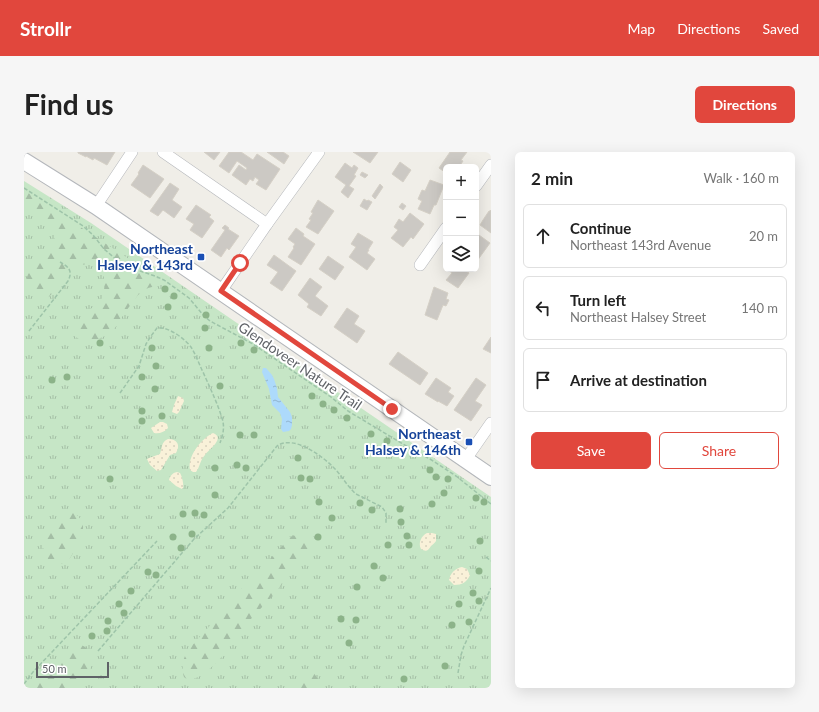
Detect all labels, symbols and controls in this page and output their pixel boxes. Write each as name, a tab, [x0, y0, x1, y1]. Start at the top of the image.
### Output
text: Strollr	[20, 17, 71, 40]
text: Map	[628, 20, 655, 37]
text: Directions	[677, 20, 740, 37]
text: Saved	[762, 20, 799, 37]
button: Directions	[695, 86, 795, 123]
text: Find us	[24, 87, 114, 121]
map controls	[443, 164, 479, 272]
button: +	[443, 164, 479, 200]
text: 2 min	[531, 168, 573, 189]
text: Walk · 160 m	[703, 170, 779, 186]
button: −	[443, 200, 479, 236]
text: Continue	[570, 219, 631, 237]
icon: ahead	[532, 225, 554, 247]
text: 20 m	[749, 228, 778, 244]
button: layers	[443, 236, 479, 272]
text: Northeast 143rd Avenue	[570, 237, 711, 253]
place label: Northeast Halsey & 143rd	[97, 240, 194, 273]
marker: Northeast Halsey & 143rd	[196, 252, 206, 262]
route start	[231, 254, 249, 272]
text: Turn left	[570, 291, 626, 309]
icon: left	[532, 297, 554, 319]
text: 140 m	[741, 300, 778, 316]
text: Northeast Halsey Street	[570, 309, 706, 325]
street label: Glendoveer Nature Trail	[235, 318, 365, 413]
icon: arrive	[532, 369, 554, 391]
text: Arrive at destination	[570, 371, 707, 389]
route end	[383, 400, 401, 418]
place label: Northeast Halsey & 146th	[365, 425, 462, 458]
button: Save	[531, 432, 651, 469]
button: Share	[659, 432, 779, 469]
marker: Northeast Halsey & 146th	[464, 437, 474, 447]
scale bar	[36, 660, 109, 679]
text: 50 m	[42, 662, 67, 675]

